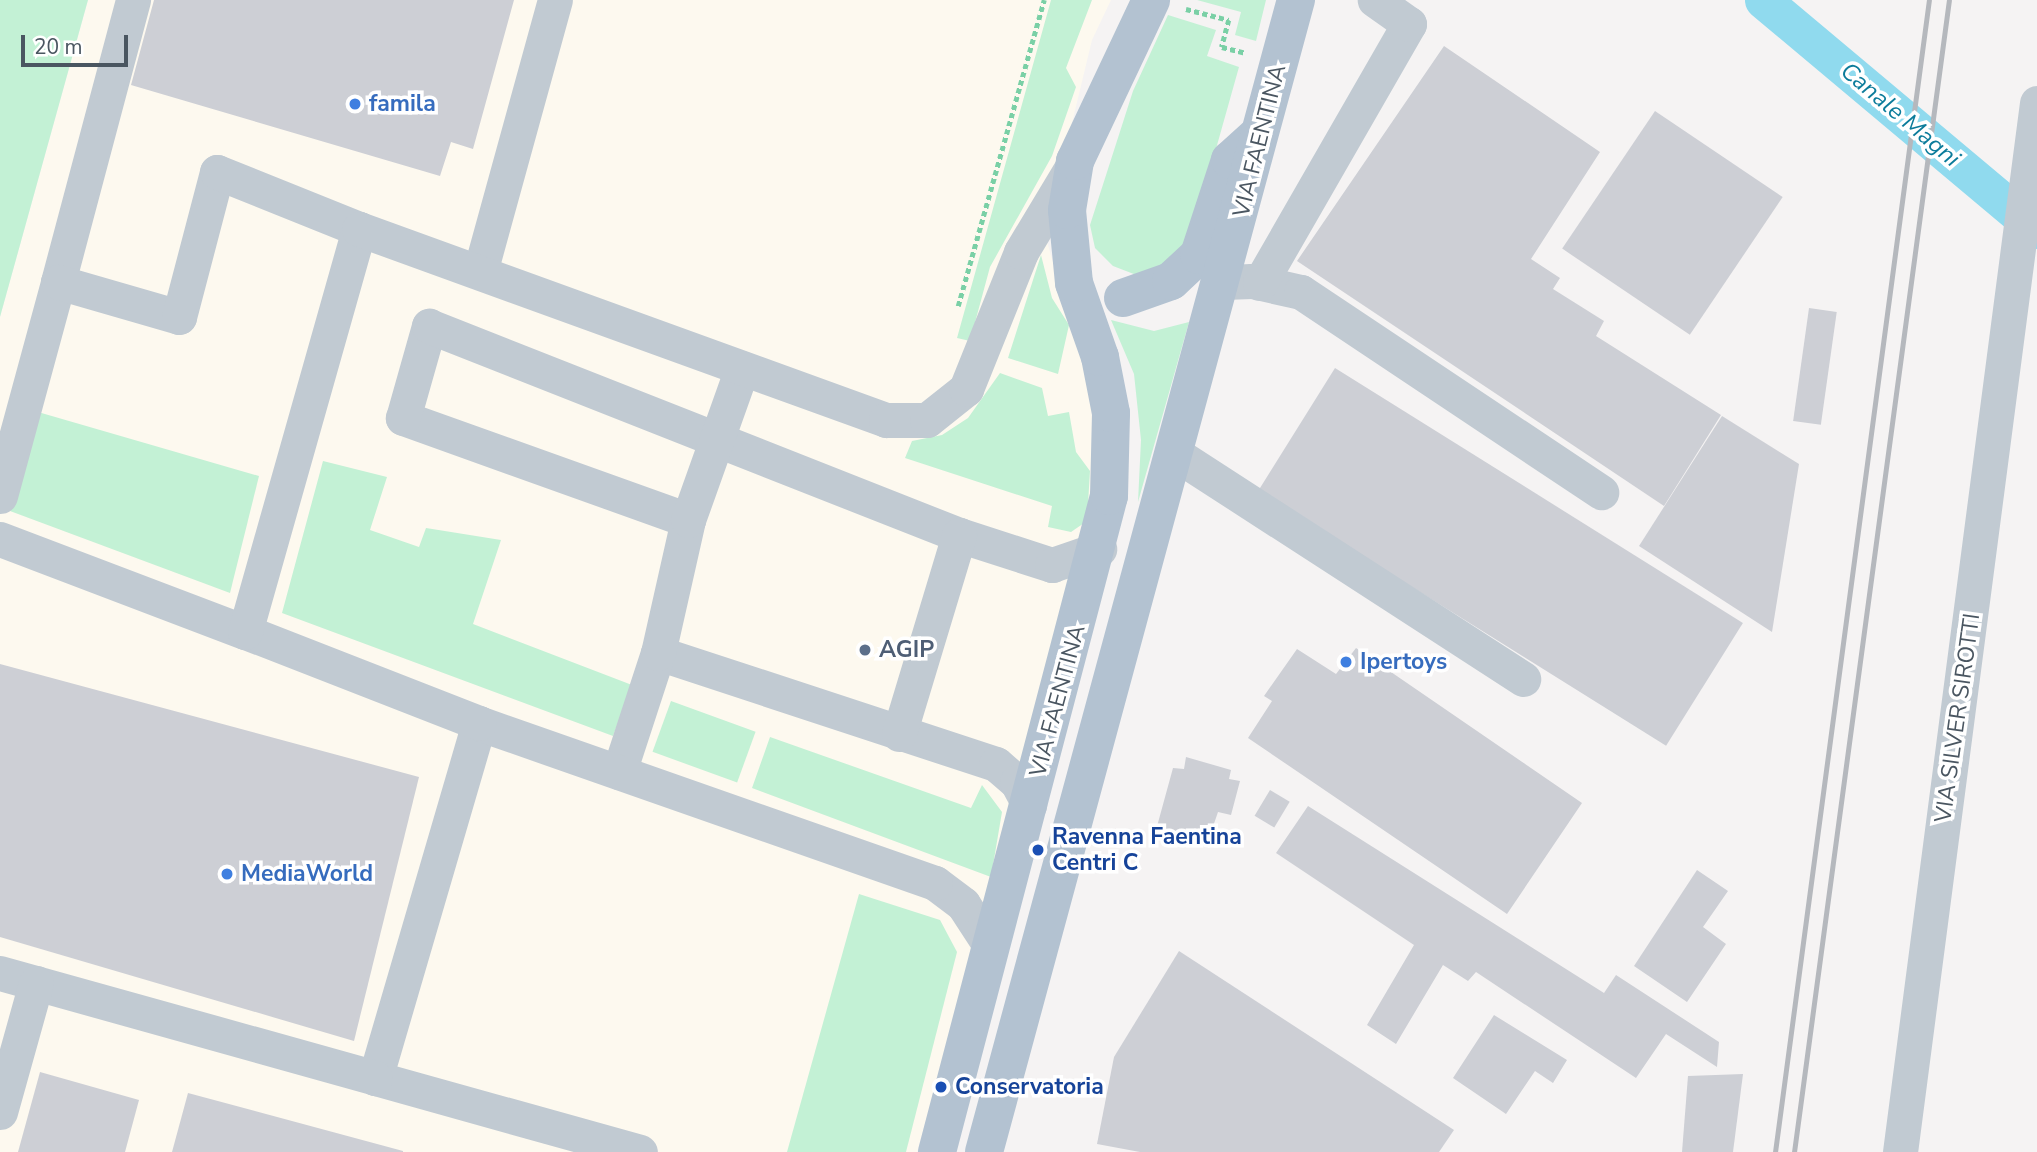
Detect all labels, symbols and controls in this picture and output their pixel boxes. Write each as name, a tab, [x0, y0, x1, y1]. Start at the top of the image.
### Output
scale bar	[24, 21, 131, 65]
text: 20 m	[34, 33, 83, 61]
water label: Canale Magni	[1834, 57, 1966, 173]
street label: VIA FAENTINA	[1228, 62, 1292, 220]
place label: famila	[369, 90, 436, 118]
marker: famila	[347, 96, 363, 112]
street label: VIA SILVER SIROTTI	[1930, 612, 1986, 824]
street label: VIA FAENTINA	[1024, 622, 1092, 780]
place label: AGIP	[879, 636, 934, 664]
marker: AGIP	[857, 642, 873, 658]
place label: Ipertoys	[1360, 648, 1447, 676]
marker: Ipertoys	[1338, 654, 1354, 670]
place label: Ravenna Faentina Centri C	[1052, 823, 1242, 877]
marker: Ravenna Faentina Centri C	[1030, 842, 1046, 858]
place label: MediaWorld	[241, 860, 373, 888]
marker: MediaWorld	[219, 866, 235, 882]
place label: Conservatoria	[955, 1073, 1104, 1101]
marker: Conservatoria	[933, 1079, 949, 1095]

